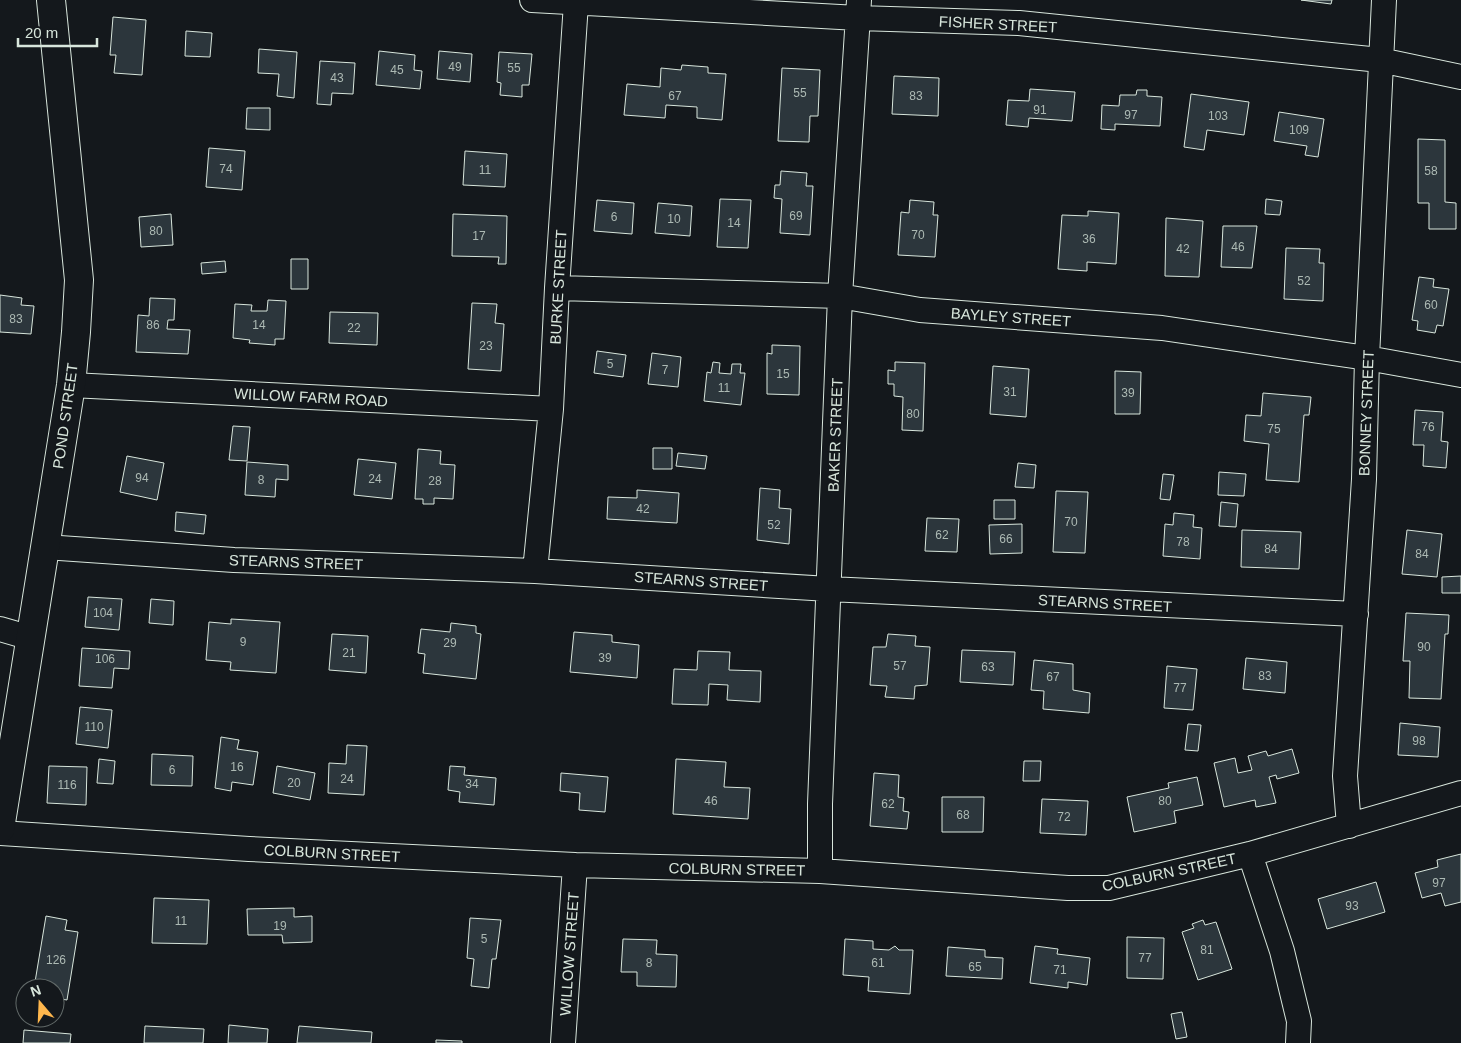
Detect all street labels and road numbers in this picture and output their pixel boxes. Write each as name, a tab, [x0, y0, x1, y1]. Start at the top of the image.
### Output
street label: FISHER STREET	[938, 12, 1058, 36]
street label: BURKE STREET	[547, 229, 569, 345]
street label: BAYLEY STREET	[950, 304, 1072, 330]
street label: BONNEY STREET	[1355, 350, 1377, 476]
street label: POND STREET	[49, 362, 81, 470]
street label: BAKER STREET	[825, 378, 845, 492]
street label: WILLOW FARM ROAD	[234, 384, 389, 410]
street label: STEARNS STREET	[229, 551, 363, 573]
street label: STEARNS STREET	[633, 568, 769, 594]
street label: STEARNS STREET	[1038, 591, 1172, 615]
street label: COLBURN STREET	[263, 841, 401, 865]
street label: COLBURN STREET	[1100, 849, 1238, 895]
street label: COLBURN STREET	[669, 859, 805, 879]
street label: WILLOW STREET	[556, 891, 582, 1017]

